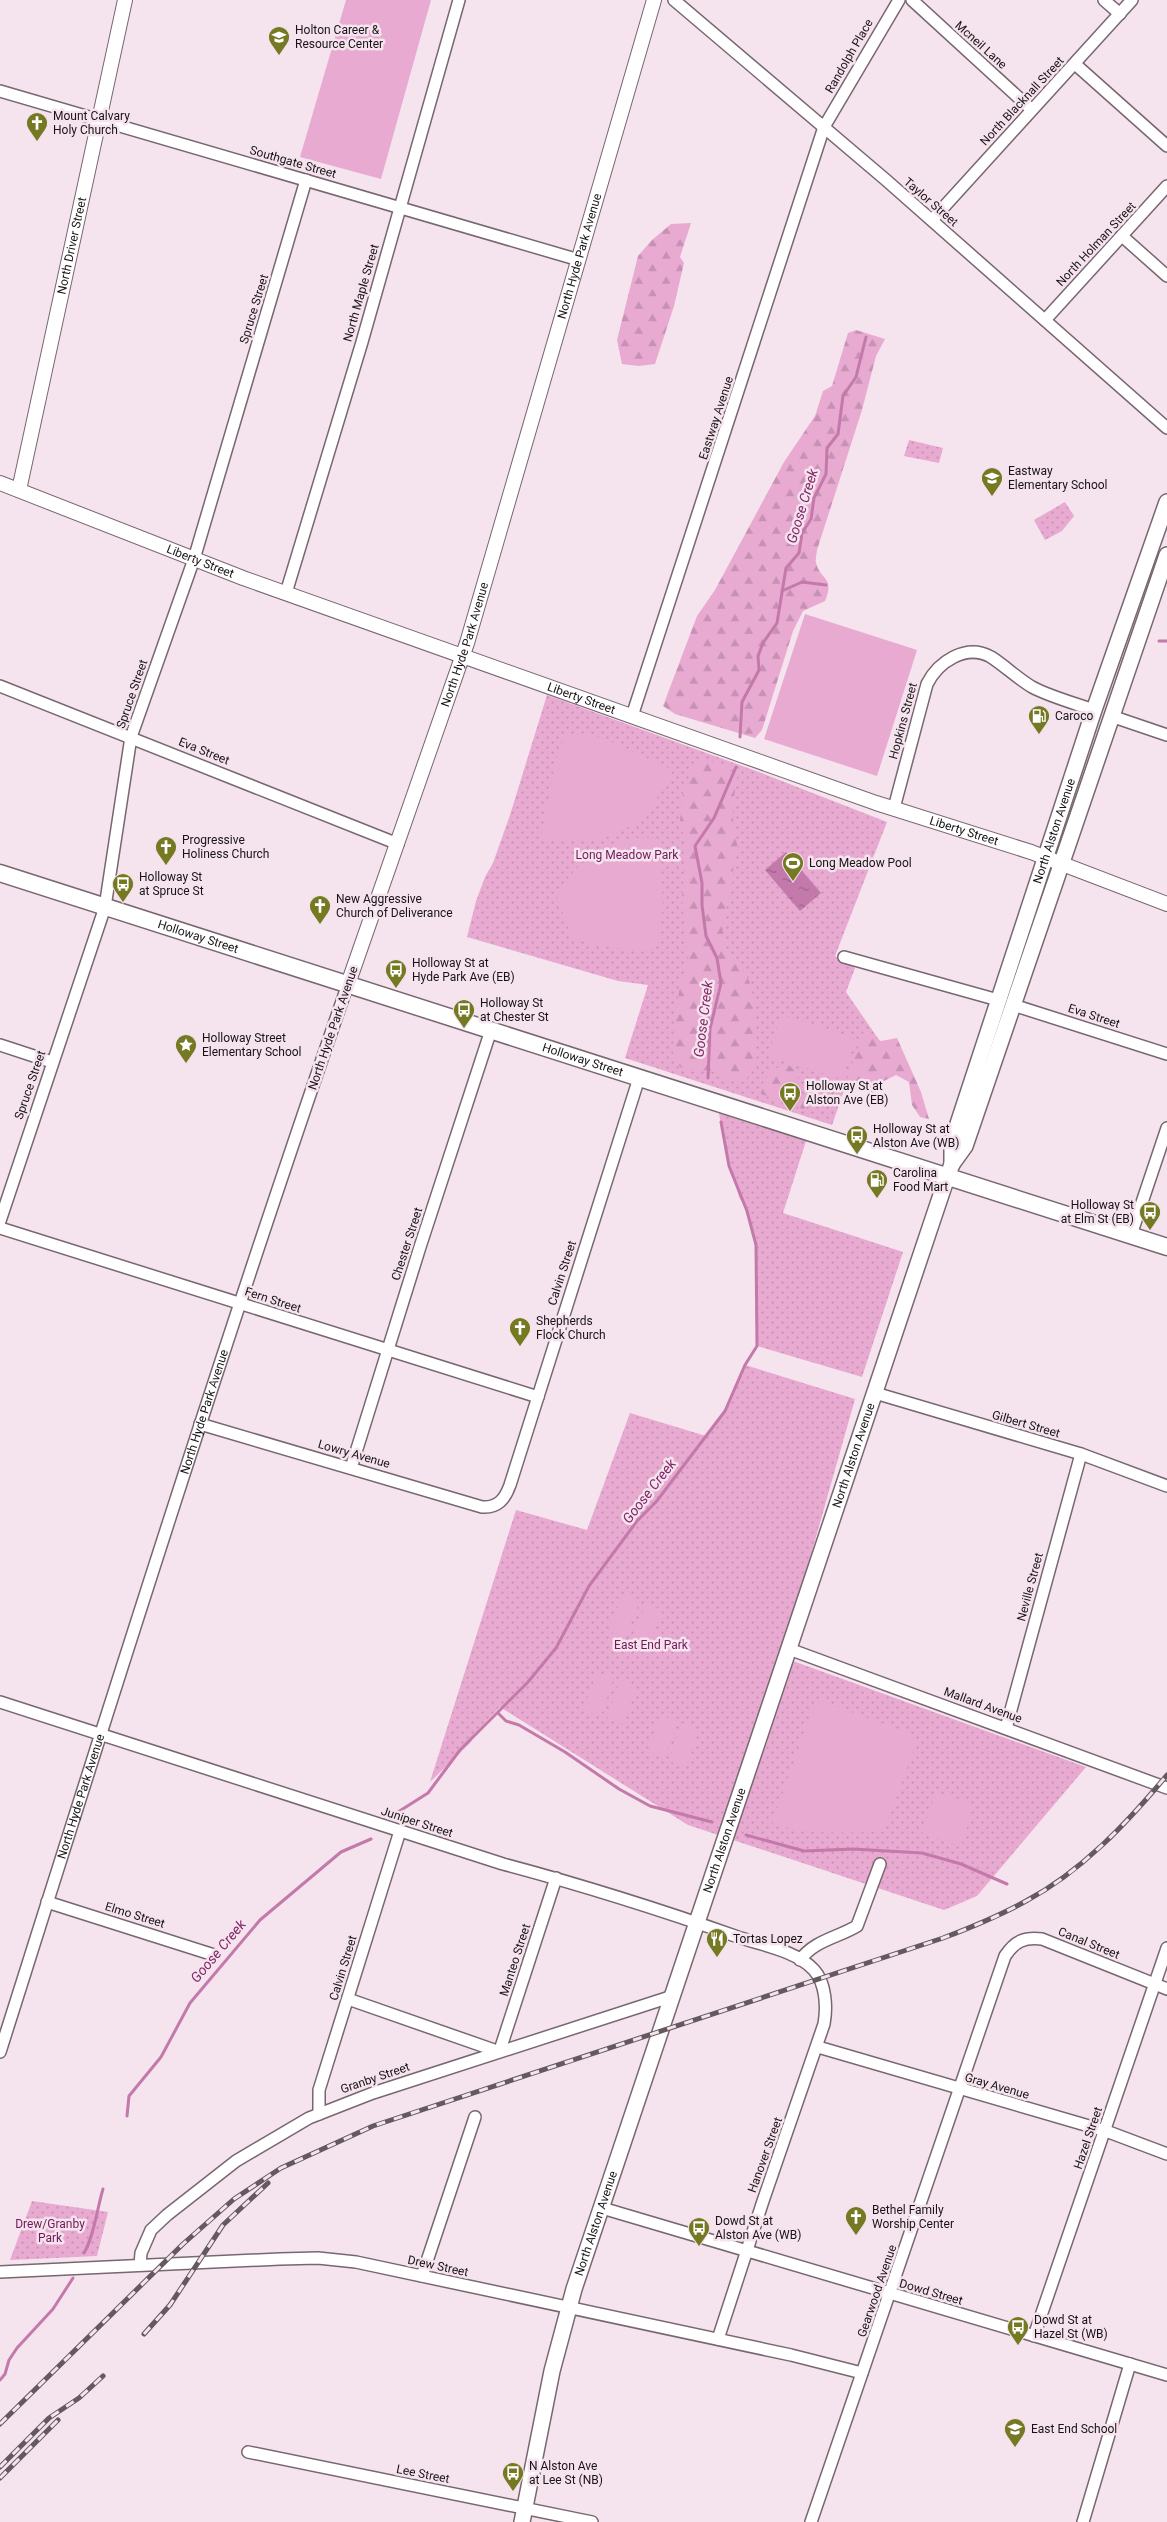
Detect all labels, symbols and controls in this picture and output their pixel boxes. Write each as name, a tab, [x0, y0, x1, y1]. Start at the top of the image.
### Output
street label: Randolph Place	[822, 17, 876, 95]
street label: Mcneil Lane	[952, 18, 1010, 72]
place label: Holton Career & Resource Center	[295, 23, 383, 51]
school or university icon: Holton Career & Resource Center	[267, 25, 291, 56]
street label: North Blacknall Street	[977, 54, 1067, 148]
place label: Mount Calvary Holy Church	[53, 109, 130, 137]
church icon: Mount Calvary Holy Church	[25, 111, 49, 142]
street label: Southgate Street	[248, 143, 338, 181]
street label: Taylor Street	[901, 175, 961, 229]
street label: North Hyde Park Avenue	[555, 192, 604, 321]
street label: North Driver Street	[55, 196, 89, 296]
street label: North Holman Street	[1053, 199, 1139, 289]
street label: North Maple Street	[340, 242, 382, 343]
street label: Spruce Street	[237, 273, 271, 345]
street label: Eastway Avenue	[696, 375, 736, 461]
place label: Eastway Elementary School	[1008, 464, 1108, 492]
water label: Goose Creek	[783, 466, 821, 545]
school or university icon: Eastway Elementary School	[980, 466, 1004, 497]
street label: Liberty Street	[165, 542, 236, 581]
street label: North Hyde Park Avenue	[438, 581, 491, 709]
street label: Spruce Street	[114, 658, 150, 730]
street label: Liberty Street	[545, 680, 617, 717]
street label: Hopkins Street	[886, 681, 920, 761]
fuel station icon: Caroco	[1027, 704, 1051, 735]
place label: Caroco	[1055, 709, 1093, 723]
street label: Eva Street	[177, 734, 232, 768]
street label: North Alston Avenue	[1030, 777, 1078, 885]
street label: Liberty Street	[928, 813, 1000, 848]
place label: Progressive Holiness Church	[182, 833, 269, 861]
church icon: Progressive Holiness Church	[154, 835, 178, 866]
park label: Long Meadow Park	[576, 848, 679, 862]
sports icon: Long Meadow Pool	[781, 851, 805, 882]
place label: Long Meadow Pool	[809, 856, 912, 870]
place label: Holloway St at Spruce St	[139, 870, 204, 898]
bus stop icon: Holloway St at Spruce St	[111, 872, 135, 903]
place label: New Aggressive Church of Deliverance	[336, 892, 453, 920]
church icon: New Aggressive Church of Deliverance	[308, 894, 332, 925]
street label: Holloway Street	[156, 917, 240, 956]
place label: Holloway St at Hyde Park Ave (EB)	[412, 956, 515, 984]
bus stop icon: Holloway St at Hyde Park Ave (EB)	[384, 958, 408, 989]
street label: North Hyde Park Avenue	[305, 964, 361, 1092]
water label: Goose Creek	[690, 979, 716, 1058]
place label: Holloway St at Chester St	[480, 996, 549, 1024]
bus stop icon: Holloway St at Chester St	[452, 998, 476, 1029]
street label: Eva Street	[1066, 1001, 1122, 1031]
place label: Holloway Street Elementary School	[202, 1031, 302, 1059]
place icon: Holloway Street Elementary School	[174, 1033, 198, 1064]
street label: Holloway Street	[541, 1040, 625, 1079]
street label: Spruce Street	[12, 1049, 48, 1121]
place label: Holloway St at Alston Ave (EB)	[806, 1079, 888, 1107]
bus stop icon: Holloway St at Alston Ave (EB)	[778, 1081, 802, 1112]
place label: Holloway St at Alston Ave (WB)	[873, 1122, 959, 1150]
bus stop icon: Holloway St at Alston Ave (WB)	[845, 1124, 869, 1155]
place label: Carolina Food Mart	[893, 1166, 948, 1194]
fuel station icon: Carolina Food Mart	[865, 1168, 889, 1199]
place label: Holloway St at Elm St (EB)	[1061, 1198, 1134, 1226]
bus stop icon: Holloway St at Elm St (EB)	[1138, 1200, 1162, 1231]
street label: Chester Street	[389, 1206, 425, 1282]
street label: Calvin Street	[545, 1239, 579, 1307]
street label: Fern Street	[243, 1284, 303, 1316]
place label: Shepherds Flock Church	[536, 1314, 606, 1342]
church icon: Shepherds Flock Church	[508, 1316, 532, 1347]
street label: North Hyde Park Avenue	[178, 1348, 231, 1476]
street label: North Alston Avenue	[829, 1401, 878, 1510]
street label: Gilbert Street	[990, 1408, 1062, 1440]
street label: Lowry Avenue	[316, 1437, 392, 1471]
water label: Goose Creek	[619, 1455, 680, 1526]
street label: Neville Street	[1014, 1551, 1046, 1623]
park label: East End Park	[614, 1638, 689, 1652]
street label: Mallard Avenue	[942, 1684, 1024, 1726]
street label: North Hyde Park Avenue	[55, 1732, 107, 1861]
street label: North Alston Avenue	[700, 1786, 749, 1895]
street label: Juniper Street	[379, 1804, 455, 1840]
street label: Elmo Street	[103, 1899, 167, 1931]
water label: Goose Creek	[187, 1916, 250, 1986]
street label: Manteo Street	[497, 1922, 533, 1998]
street label: Canal Street	[1056, 1924, 1122, 1962]
restaurant icon: Tortas Lopez	[705, 1927, 729, 1958]
place label: Tortas Lopez	[733, 1932, 803, 1946]
street label: Calvin Street	[326, 1934, 360, 2002]
street label: Granby Street	[339, 2060, 411, 2096]
street label: Gray Avenue	[963, 2070, 1031, 2102]
street label: Hazel Street	[1071, 2105, 1105, 2171]
street label: Hanover Street	[745, 2115, 785, 2195]
street label: North Alston Avenue	[572, 2169, 620, 2278]
place label: Bethel Family Worship Center	[872, 2203, 954, 2231]
church icon: Bethel Family Worship Center	[844, 2205, 868, 2236]
place label: Dowd St at Alston Ave (WB)	[715, 2214, 801, 2242]
bus stop icon: Dowd St at Alston Ave (WB)	[687, 2216, 711, 2247]
park label: Drew/Granby Park	[15, 2217, 85, 2245]
street label: Gearwood Avenue	[855, 2243, 899, 2339]
street label: Drew Street	[406, 2253, 470, 2279]
street label: Dowd Street	[898, 2276, 964, 2308]
place label: Dowd St at Hazel St (WB)	[1034, 2313, 1108, 2341]
bus stop icon: Dowd St at Hazel St (WB)	[1006, 2315, 1030, 2346]
school or university icon: East End School	[1003, 2417, 1027, 2448]
place label: East End School	[1031, 2422, 1117, 2436]
place label: N Alston Ave at Lee St (NB)	[529, 2459, 603, 2487]
bus stop icon: N Alston Ave at Lee St (NB)	[501, 2461, 525, 2492]
street label: Lee Street	[395, 2462, 451, 2486]

